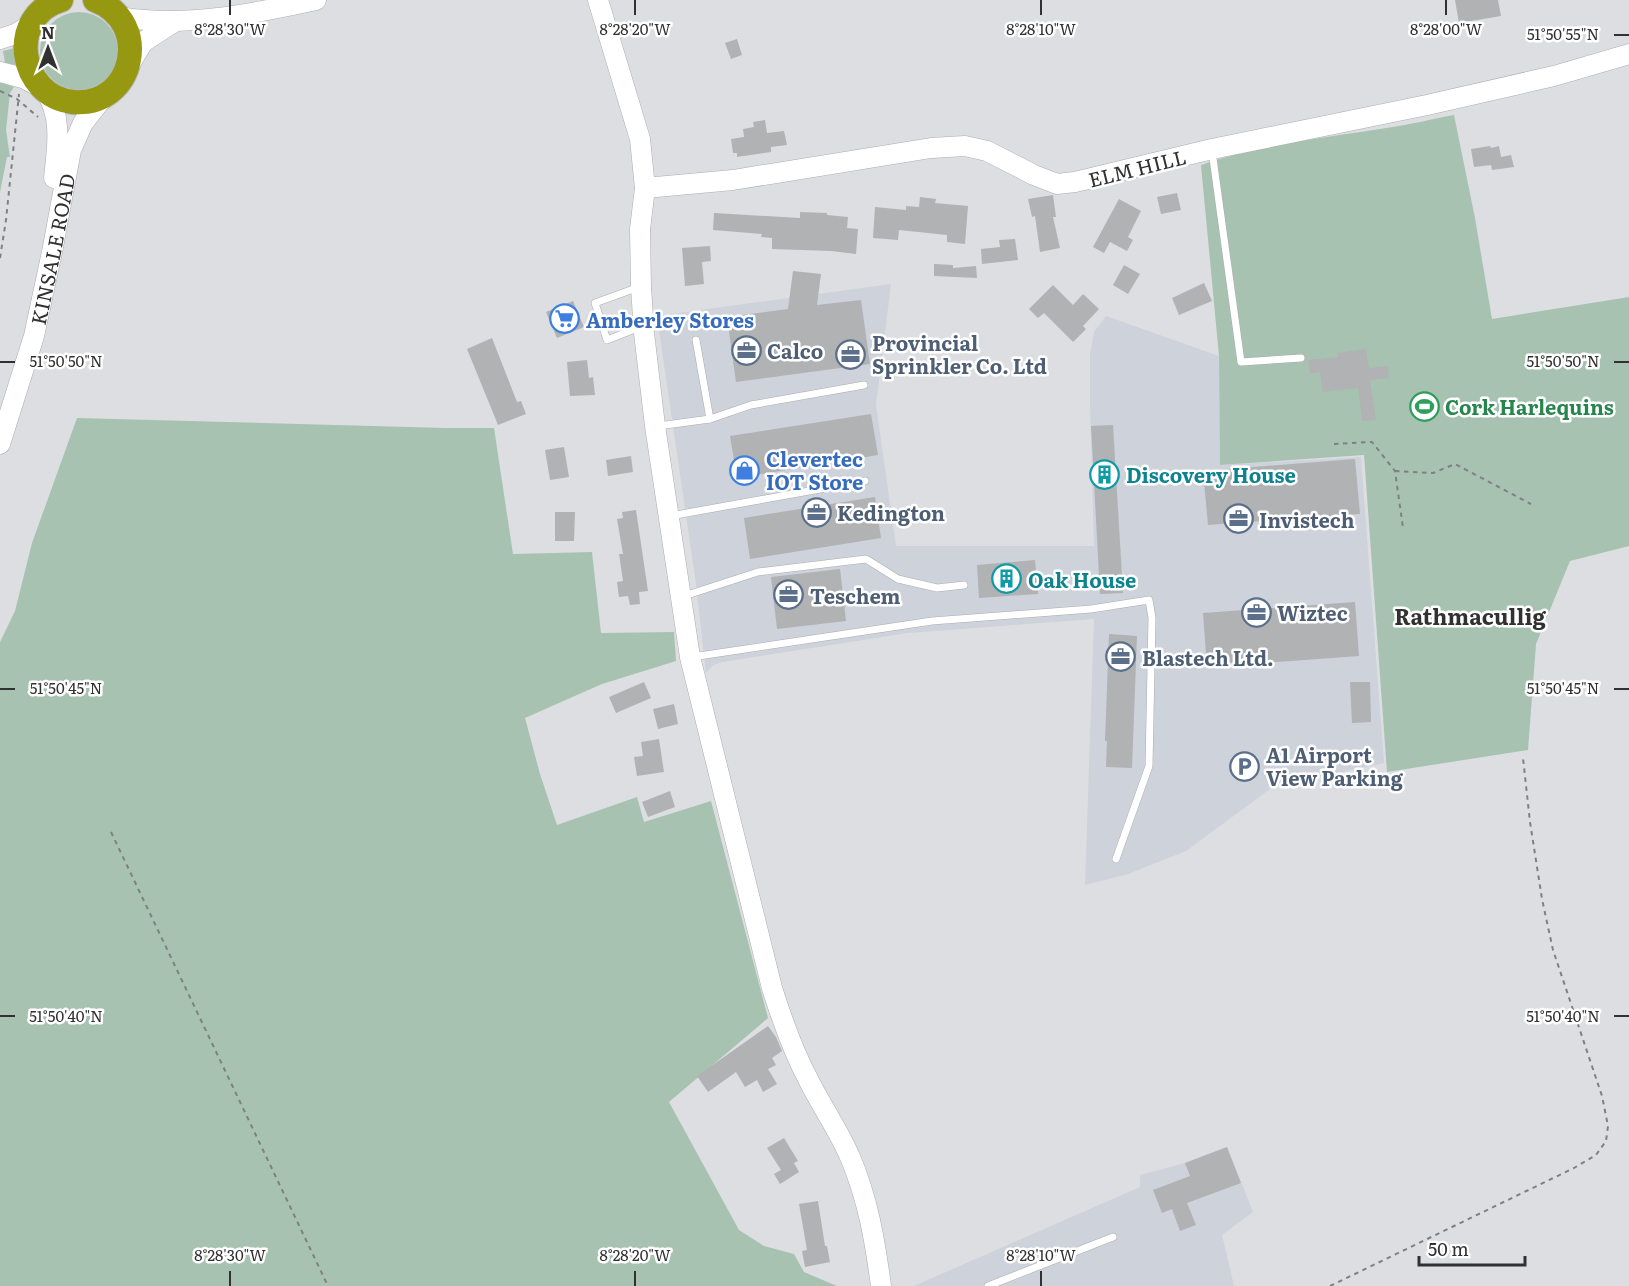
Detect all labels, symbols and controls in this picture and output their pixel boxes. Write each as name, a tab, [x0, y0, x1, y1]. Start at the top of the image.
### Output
text: 8°28'30"W	[194, 17, 266, 40]
text: 8°28'20"W	[599, 17, 671, 40]
text: 8°28'10"W	[1006, 17, 1076, 40]
text: 8°28'00"W	[1410, 17, 1483, 40]
north arrow	[18, 18, 78, 78]
text: N	[41, 20, 55, 44]
text: 51°50'55"N	[1527, 22, 1599, 45]
street label: ELM HILL	[1085, 140, 1189, 194]
street label: KINSALE ROAD	[22, 171, 81, 328]
supermarket icon: Amberley Stores	[549, 303, 581, 335]
place label: Amberley Stores	[586, 304, 754, 334]
place label: Provincial Sprinkler Co. Ltd	[872, 327, 1047, 380]
office icon: Calco	[730, 334, 762, 366]
place label: Calco	[767, 335, 823, 365]
office icon: Provincial Sprinkler Co. Ltd	[835, 338, 867, 370]
text: 51°50'50"N	[29, 349, 103, 372]
text: 51°50'50"N	[1526, 349, 1600, 372]
sports icon: Cork Harlequins	[1408, 390, 1440, 422]
place label: Cork Harlequins	[1445, 391, 1614, 421]
place label: Clevertec IOT Store	[766, 443, 863, 496]
shop icon: Clevertec IOT Store	[729, 454, 761, 486]
building icon: Discovery House	[1089, 458, 1121, 490]
place label: Discovery House	[1126, 459, 1296, 489]
office icon: Kedington	[800, 496, 832, 528]
place label: Kedington	[837, 497, 945, 527]
office icon: Invistech	[1222, 503, 1254, 535]
place label: Invistech	[1259, 504, 1355, 534]
building icon: Oak House	[991, 563, 1023, 595]
place label: Oak House	[1028, 564, 1136, 594]
office icon: Teschem	[773, 579, 805, 611]
place label: Teschem	[810, 580, 901, 610]
office icon: Wiztec	[1240, 596, 1272, 628]
place label: Wiztec	[1277, 597, 1348, 627]
district label: Rathmacullig	[1394, 599, 1546, 632]
office icon: Blastech Ltd.	[1105, 641, 1137, 673]
place label: Blastech Ltd.	[1142, 642, 1274, 672]
text: 51°50'45"N	[30, 676, 102, 699]
text: 51°50'45"N	[1527, 676, 1599, 699]
place label: A1 Airport View Parking	[1266, 739, 1404, 792]
parking icon: A1 Airport View Parking	[1229, 750, 1261, 782]
text: 51°50'40"N	[29, 1004, 103, 1027]
text: 51°50'40"N	[1526, 1004, 1600, 1027]
scale bar	[1419, 1229, 1526, 1267]
text: 50 m	[1428, 1235, 1469, 1262]
text: 8°28'30"W	[194, 1243, 266, 1266]
text: 8°28'20"W	[599, 1243, 671, 1266]
text: 8°28'10"W	[1006, 1243, 1076, 1266]

